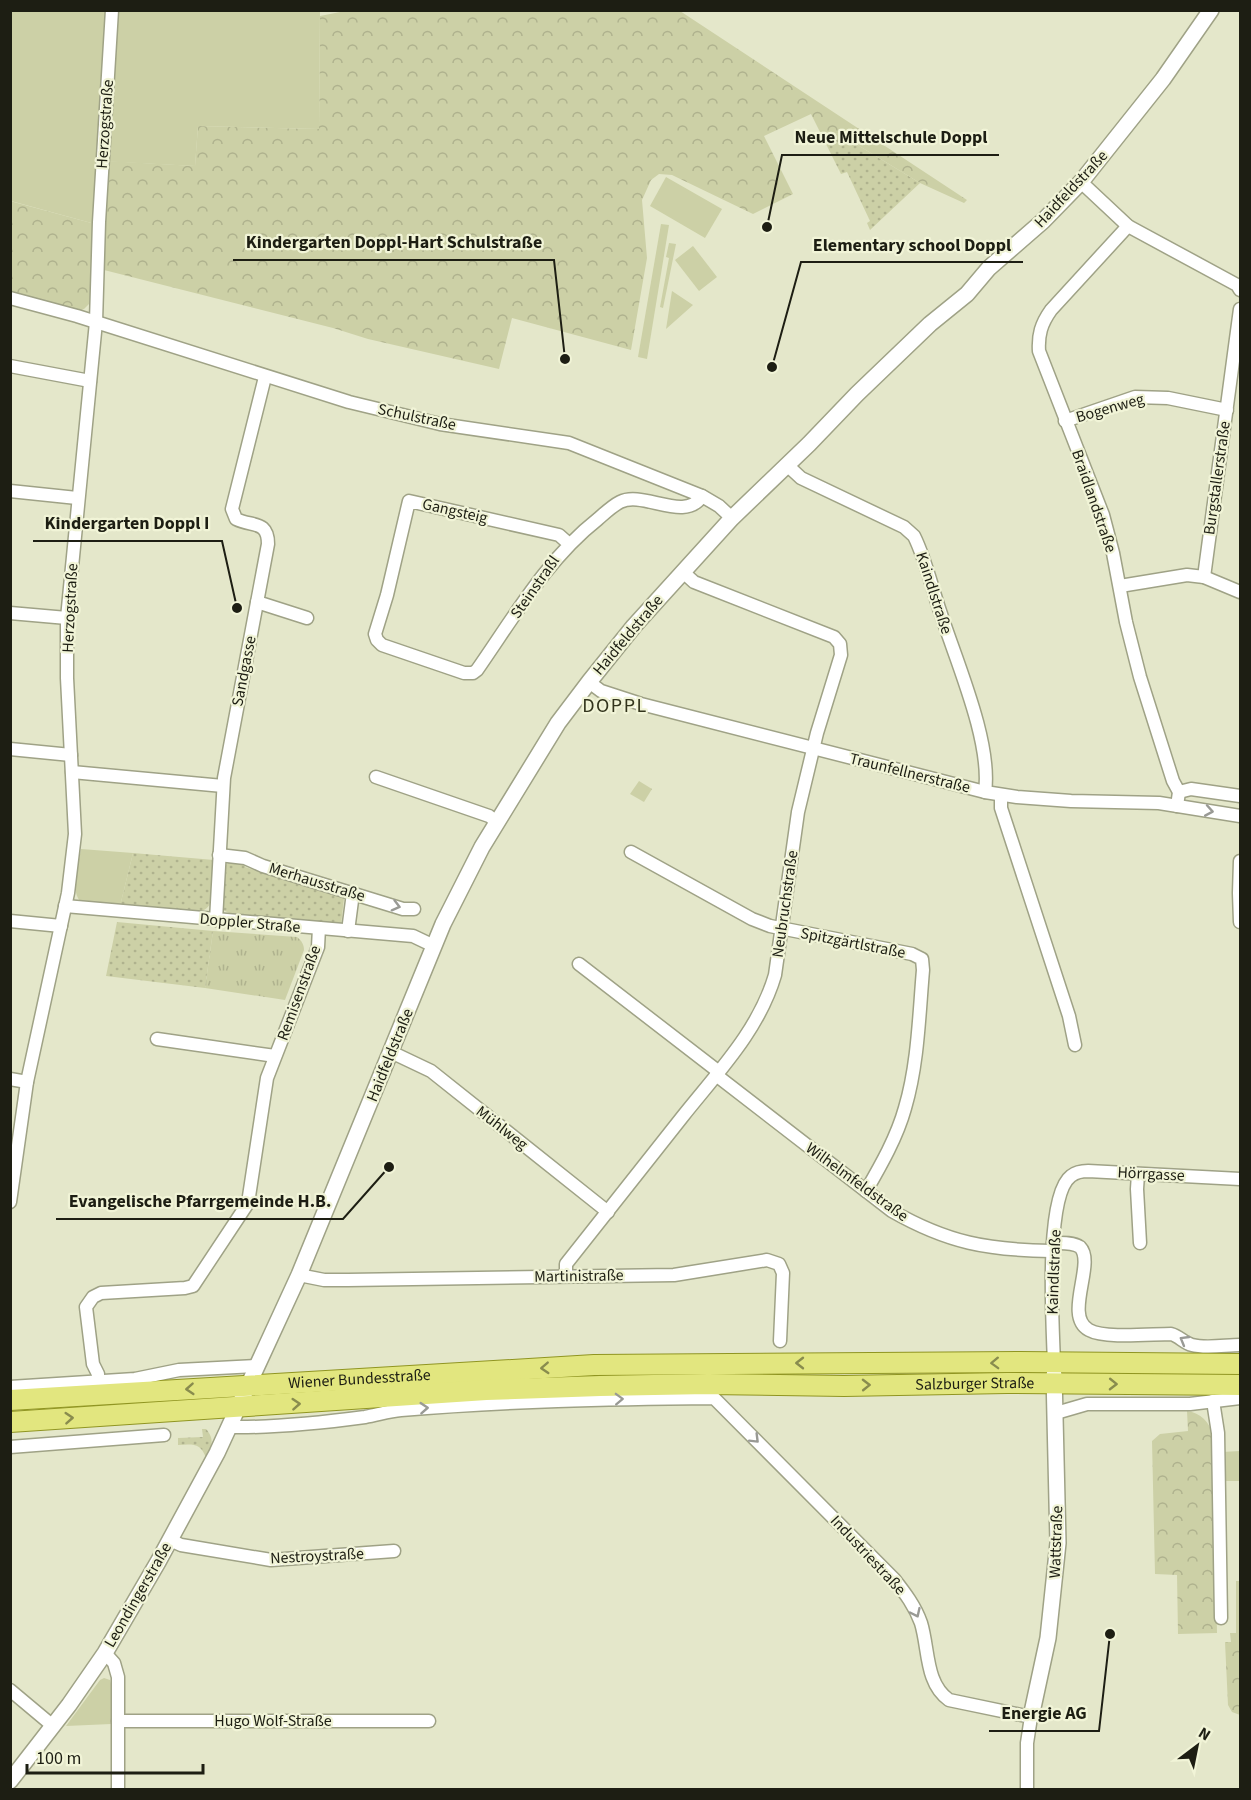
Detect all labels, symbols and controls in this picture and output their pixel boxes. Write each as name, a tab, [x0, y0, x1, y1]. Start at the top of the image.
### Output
street label: Herzogstraße	[91, 79, 119, 169]
callout: Neue Mittelschule Doppl	[782, 119, 999, 155]
text: Neue Mittelschule Doppl	[795, 125, 987, 150]
street label: Haidfeldstraße	[1029, 145, 1113, 233]
callout: Kindergarten Doppl-Hart Schulstraße	[233, 224, 554, 260]
callout: Elementary school Doppl	[801, 226, 1023, 262]
text: Kindergarten Doppl-Hart Schulstraße	[246, 230, 542, 255]
text: Elementary school Doppl	[813, 233, 1011, 258]
street label: Bogenweg	[1073, 388, 1147, 428]
street label: Schulstraße	[376, 398, 458, 436]
street label: Burgstallerstraße	[1198, 420, 1236, 536]
street label: Braidlandstraße	[1066, 447, 1122, 555]
street label: Gangsteig	[420, 493, 490, 529]
callout: Kindergarten Doppl I	[33, 505, 222, 541]
text: Kindergarten Doppl I	[45, 511, 209, 536]
street label: Kaindlstraße	[910, 549, 958, 637]
street label: Steinstraßl	[505, 551, 565, 623]
street label: Herzogstraße	[57, 563, 83, 653]
street label: Haidfeldstraße	[588, 590, 668, 680]
street label: Sandgasse	[226, 634, 262, 708]
district label: DOPPL	[582, 692, 648, 720]
street label: Traunfellnerstraße	[847, 747, 973, 799]
one-way arrow	[1204, 804, 1214, 817]
street label: Neubruchstraße	[767, 849, 803, 959]
street label: Merhausstraße	[266, 857, 368, 907]
one-way arrow	[391, 899, 401, 912]
street label: Doppler Straße	[199, 908, 301, 938]
street label: Spitzgärtlstraße	[799, 922, 907, 964]
street label: Remisenstraße	[272, 942, 326, 1044]
street label: Haidfeldstraße	[361, 1005, 419, 1105]
street label: Mühlweg	[471, 1101, 533, 1155]
street label: Wilhelmfeldstraße	[801, 1137, 913, 1227]
street label: Hörrgasse	[1117, 1161, 1185, 1187]
callout: Evangelische Pfarrgemeinde H.B.	[56, 1183, 343, 1219]
text: Evangelische Pfarrgemeinde H.B.	[69, 1189, 331, 1214]
street label: Kaindlstraße	[1042, 1229, 1066, 1315]
street label: Martinistraße	[534, 1264, 624, 1288]
one-way arrow	[1180, 1336, 1190, 1347]
one-way arrow	[796, 1357, 805, 1369]
one-way arrow	[991, 1357, 1000, 1369]
one-way arrow	[541, 1361, 550, 1374]
street label: Wiener Bundesstraße	[288, 1364, 431, 1394]
street label: Salzburger Straße	[915, 1372, 1034, 1396]
one-way arrow	[1108, 1377, 1117, 1390]
one-way arrow	[861, 1379, 870, 1392]
one-way arrow	[185, 1382, 195, 1395]
one-way arrow	[615, 1393, 624, 1405]
one-way arrow	[292, 1397, 301, 1410]
one-way arrow	[420, 1402, 429, 1415]
one-way arrow	[64, 1412, 73, 1425]
one-way arrow	[748, 1432, 759, 1443]
street label: Wattstraße	[1044, 1505, 1068, 1579]
street label: Industriestraße	[825, 1510, 911, 1600]
street label: Leondingerstraße	[99, 1538, 177, 1652]
street label: Nestroystraße	[270, 1543, 364, 1569]
one-way arrow	[909, 1606, 921, 1617]
callout: Energie AG	[989, 1695, 1099, 1731]
text: Energie AG	[1001, 1701, 1087, 1726]
street label: Hugo Wolf-Straße	[214, 1710, 332, 1732]
north arrow	[1167, 1716, 1227, 1776]
text: N	[1194, 1722, 1215, 1746]
scale bar	[27, 1737, 202, 1775]
text: 100 m	[36, 1746, 81, 1771]

